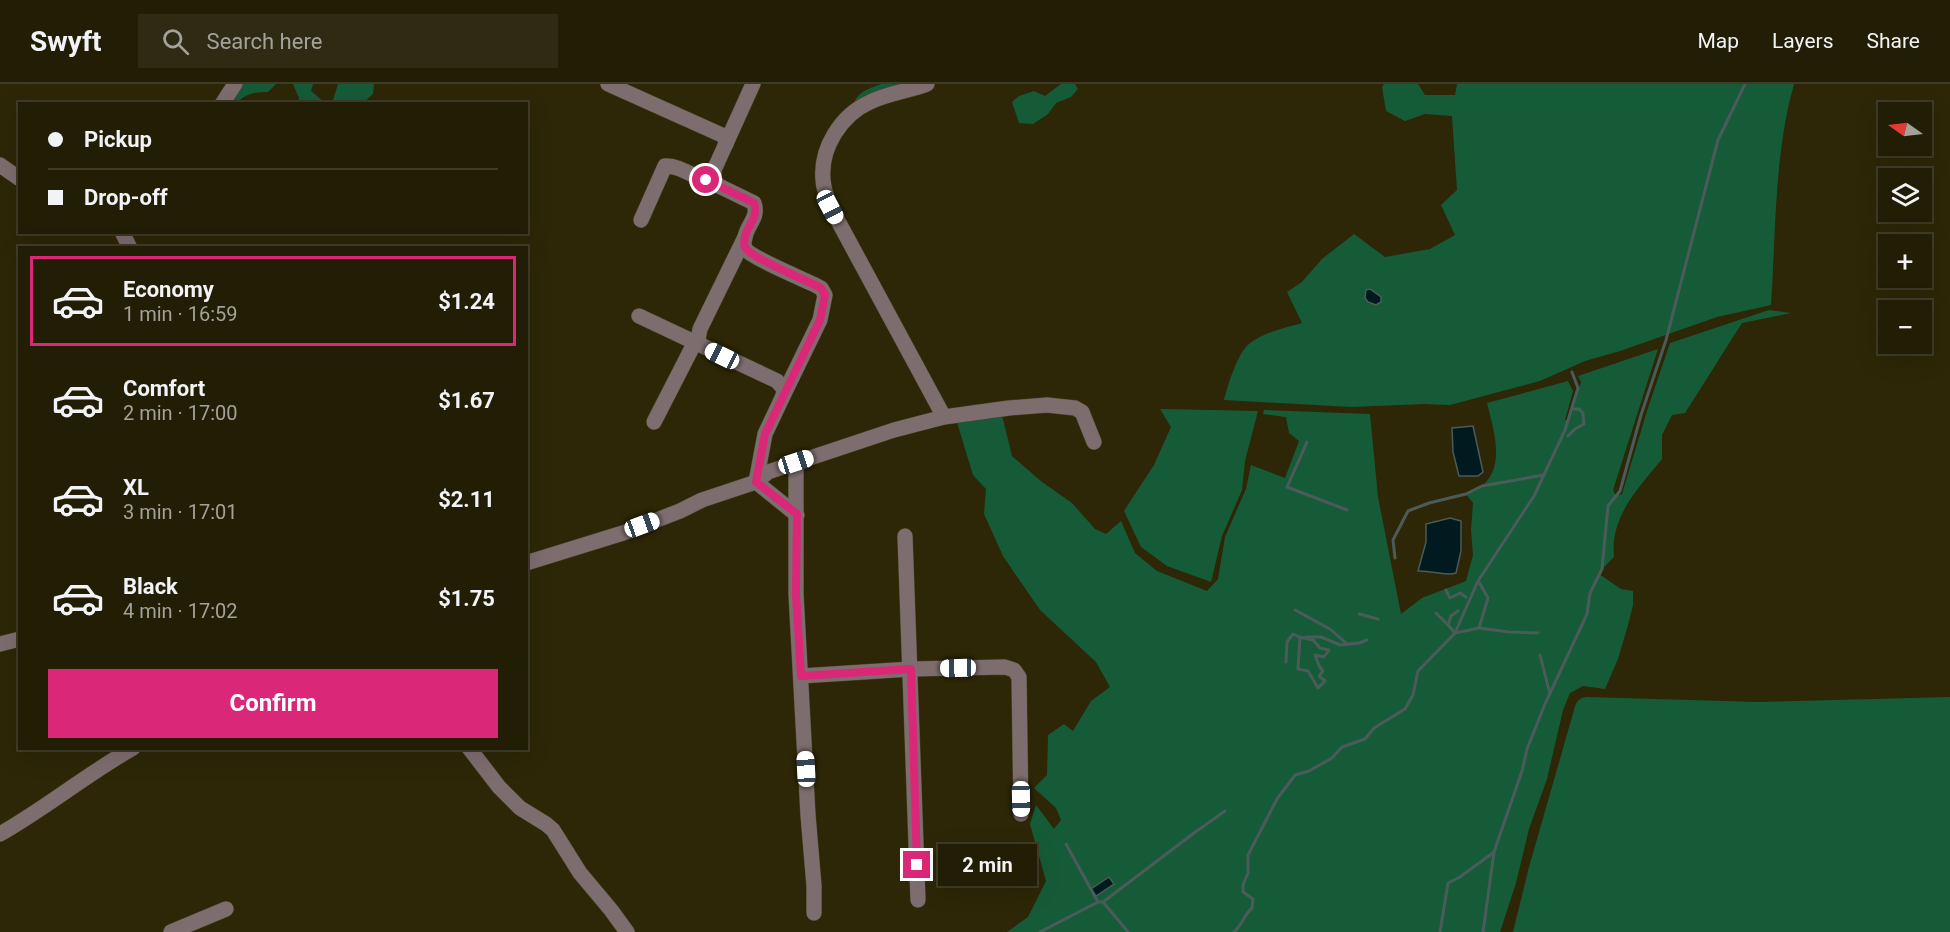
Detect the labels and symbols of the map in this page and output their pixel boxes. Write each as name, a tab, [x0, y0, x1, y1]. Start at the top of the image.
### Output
north arrow	[1878, 102, 1932, 156]
route start	[692, 166, 719, 193]
car	[814, 187, 846, 227]
car	[702, 340, 742, 372]
car	[776, 448, 816, 476]
car	[622, 510, 662, 540]
car	[940, 659, 976, 677]
car	[796, 751, 816, 787]
car	[1012, 781, 1030, 817]
callout: 2 min	[938, 844, 1037, 886]
route end	[903, 851, 930, 878]

